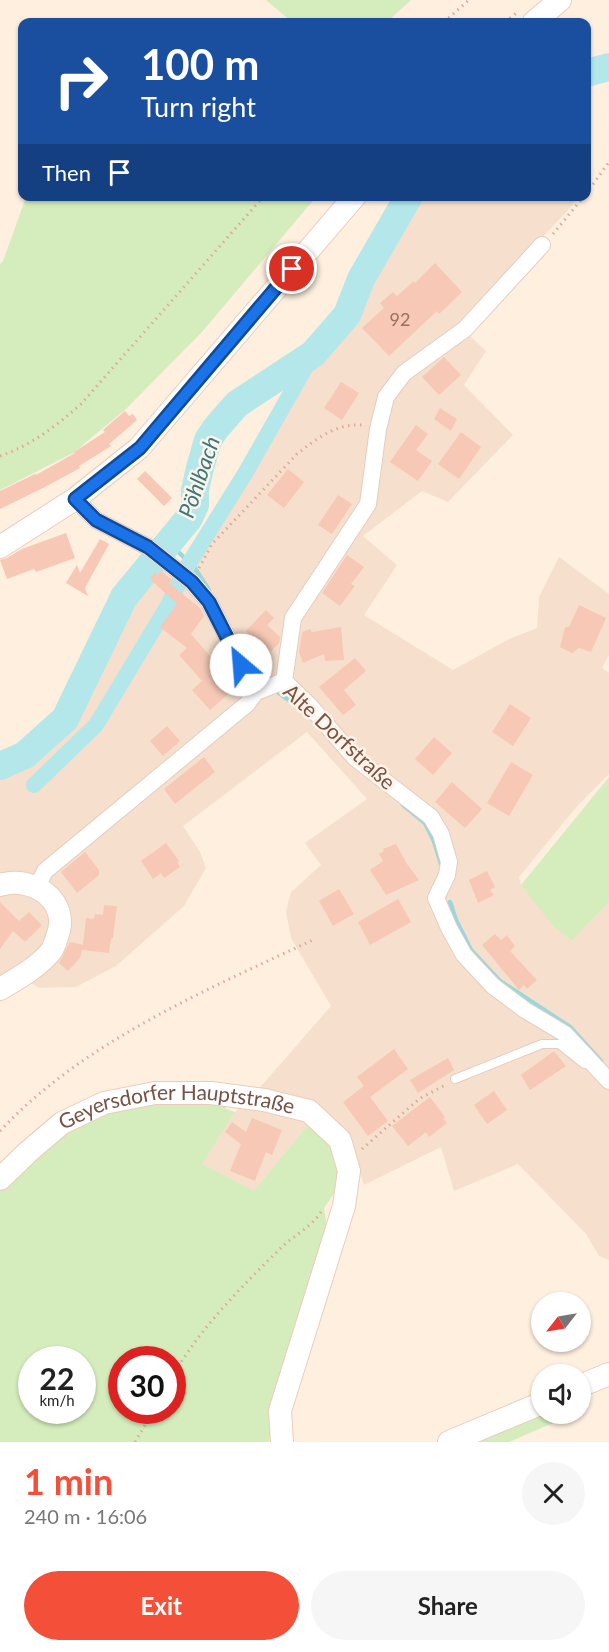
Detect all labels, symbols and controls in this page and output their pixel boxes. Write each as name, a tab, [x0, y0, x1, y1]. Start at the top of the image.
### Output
text: 100 m	[141, 39, 259, 89]
icon: right	[42, 42, 120, 120]
text: Turn right	[141, 90, 256, 123]
icon: arrive	[103, 156, 136, 189]
text: Then	[42, 159, 91, 186]
pin	[266, 243, 317, 294]
icon: arrive	[275, 252, 308, 285]
house number: 92	[390, 308, 410, 330]
water label: Pöhlbach	[172, 433, 225, 521]
position arrow	[209, 633, 273, 697]
street label: Alte Dorfstraße	[279, 678, 401, 794]
street label: Geyersdorfer Hauptstraße	[54, 1079, 298, 1134]
north arrow	[531, 1292, 591, 1352]
map controls	[531, 1292, 591, 1424]
speed limit sign: 30	[108, 1346, 186, 1424]
text: 22	[40, 1360, 74, 1396]
button: sound	[531, 1364, 591, 1424]
text: km/h	[39, 1391, 75, 1409]
text: 1 min	[24, 1459, 113, 1503]
button: close	[522, 1462, 585, 1525]
text: 240 m · 16:06	[24, 1504, 147, 1528]
button: Exit	[24, 1571, 299, 1640]
button: Share	[311, 1571, 585, 1640]

